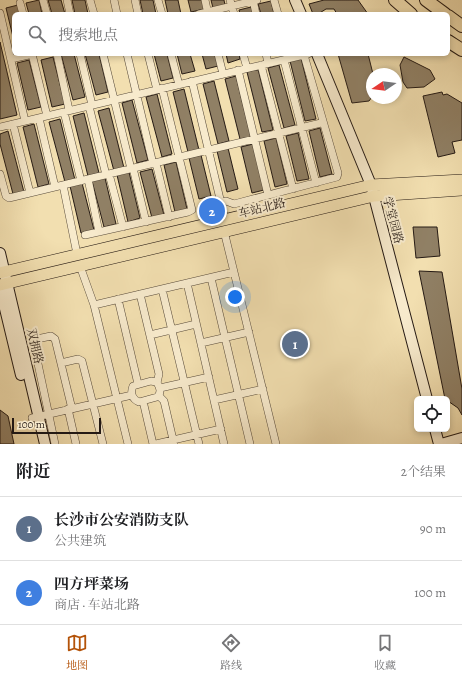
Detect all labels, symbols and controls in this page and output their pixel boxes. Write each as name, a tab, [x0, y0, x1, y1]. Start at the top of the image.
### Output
search box	[12, 12, 450, 56]
icon: search	[26, 23, 48, 45]
text: 搜索地点	[58, 25, 118, 45]
north arrow	[366, 68, 402, 104]
street label: 车站北路	[237, 194, 287, 222]
street label: 学堂园路	[379, 195, 407, 245]
pin: 2	[199, 196, 225, 226]
your location	[225, 287, 245, 307]
street label: 双拥路	[23, 327, 47, 365]
pin: 1	[282, 329, 308, 359]
map controls	[414, 396, 450, 432]
button: locate	[414, 396, 450, 432]
scale bar	[12, 416, 101, 435]
text: 100 m	[18, 417, 45, 432]
text: 附近	[16, 460, 50, 483]
text: 2个结果	[401, 463, 446, 480]
text: 长沙市公安消防支队	[54, 510, 189, 530]
text: 1	[27, 520, 31, 537]
text: 90 m	[420, 520, 446, 537]
text: 公共建筑	[54, 532, 106, 549]
text: 四方坪菜场	[54, 574, 129, 594]
text: 2	[26, 584, 32, 601]
text: 100 m	[414, 584, 446, 601]
text: 商店 · 车站北路	[54, 596, 140, 613]
tab: 地图	[66, 632, 88, 673]
tab: 路线	[220, 632, 242, 673]
tab: 收藏	[374, 632, 396, 673]

